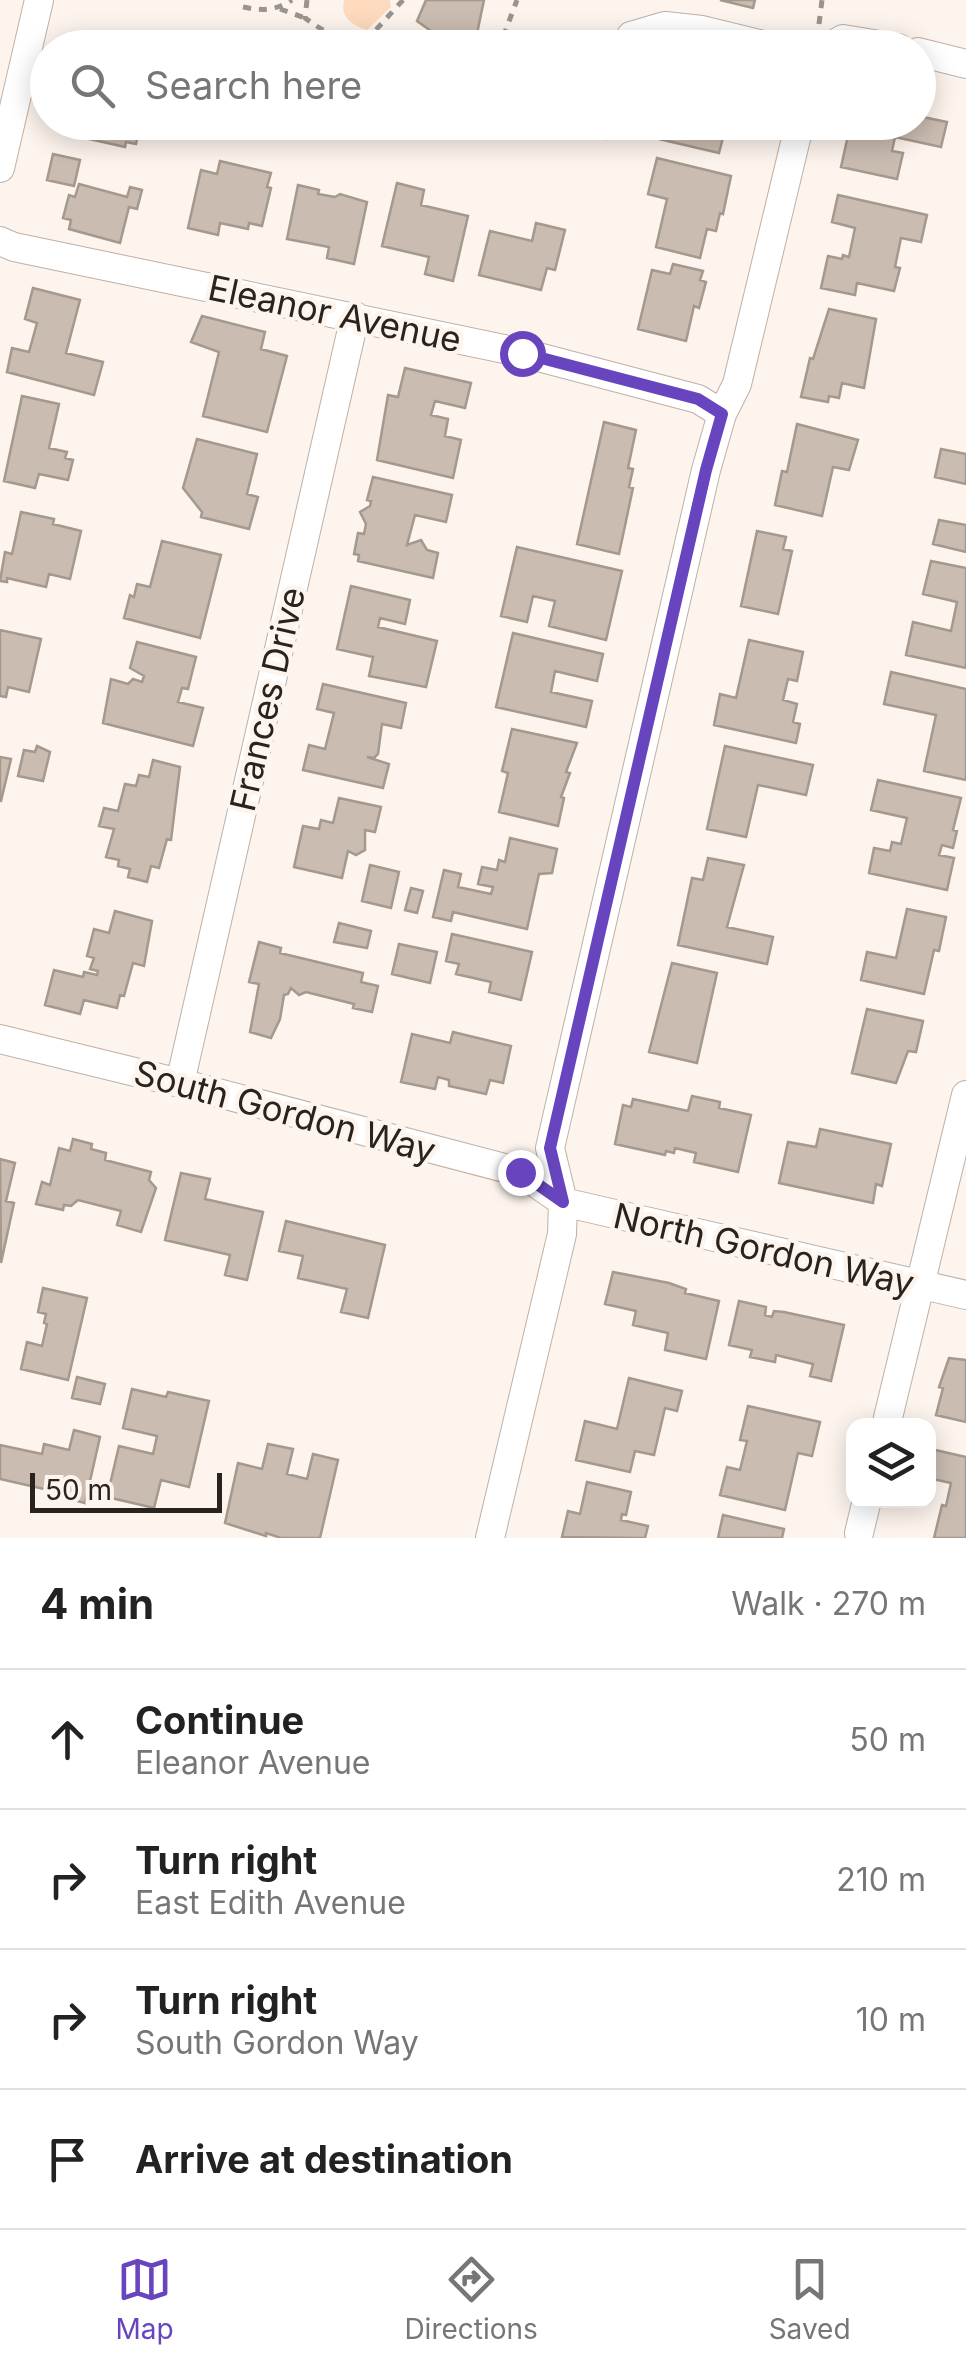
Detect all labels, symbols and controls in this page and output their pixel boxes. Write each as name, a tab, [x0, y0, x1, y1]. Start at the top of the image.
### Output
search box	[30, 30, 936, 140]
icon: search	[65, 58, 120, 113]
text: Search here	[145, 62, 362, 108]
street label: Eleanor Avenue	[205, 266, 465, 360]
route start	[500, 331, 546, 377]
street label: Frances Drive	[221, 583, 313, 815]
street label: South Gordon Way	[130, 1051, 440, 1171]
route end	[498, 1150, 544, 1196]
street label: North Gordon Way	[610, 1194, 918, 1304]
map controls	[846, 1418, 936, 1508]
button: layers	[846, 1418, 936, 1508]
scale bar	[30, 1468, 222, 1512]
text: 50 m	[45, 1473, 112, 1507]
text: 4 min	[40, 1578, 154, 1629]
text: Walk · 270 m	[731, 1584, 926, 1623]
text: Continue	[135, 1697, 304, 1743]
icon: ahead	[40, 1712, 95, 1767]
text: 50 m	[849, 1720, 926, 1759]
text: Eleanor Avenue	[135, 1743, 370, 1782]
text: Turn right	[135, 1837, 317, 1883]
icon: right	[40, 1852, 95, 1907]
text: 210 m	[836, 1860, 926, 1899]
text: East Edith Avenue	[135, 1883, 406, 1922]
text: Turn right	[135, 1977, 317, 2023]
icon: right	[40, 1992, 95, 2047]
text: 10 m	[856, 2000, 926, 2039]
text: South Gordon Way	[135, 2023, 419, 2062]
icon: arrive	[40, 2132, 95, 2187]
text: Arrive at destination	[135, 2136, 513, 2182]
tab: Map	[115, 2252, 174, 2346]
tab: Directions	[404, 2252, 538, 2346]
tab: Saved	[769, 2252, 851, 2346]

